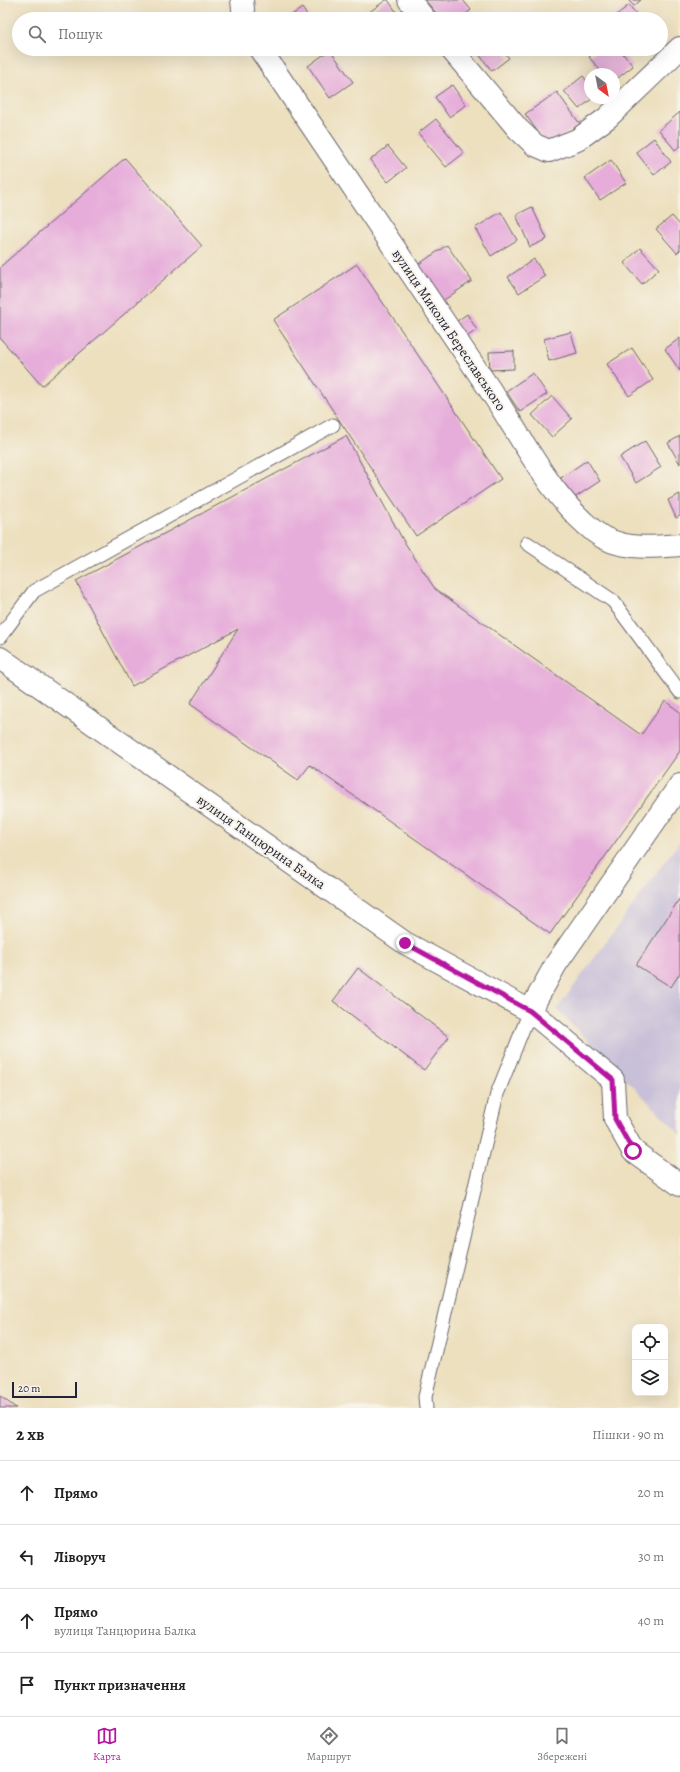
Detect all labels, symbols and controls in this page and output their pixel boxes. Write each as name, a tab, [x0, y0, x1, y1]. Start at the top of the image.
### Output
search box	[12, 12, 668, 56]
icon: search	[26, 23, 48, 45]
text: Пошук	[58, 24, 103, 44]
north arrow	[584, 68, 620, 104]
street label: вулиця Миколи Береславського	[388, 245, 510, 415]
street label: вулиця Танцюрина Балка	[193, 790, 330, 894]
route end	[396, 934, 414, 952]
route start	[624, 1142, 642, 1160]
map controls	[632, 1324, 668, 1396]
button: locate	[632, 1324, 668, 1360]
button: layers	[632, 1360, 668, 1396]
scale bar	[12, 1380, 77, 1399]
text: 20 m	[18, 1381, 40, 1396]
text: 2 хв	[16, 1423, 44, 1446]
text: Пішки · 90 m	[592, 1426, 664, 1443]
icon: ahead	[16, 1482, 38, 1504]
text: Прямо	[54, 1483, 98, 1503]
text: 20 m	[638, 1484, 664, 1501]
icon: left	[16, 1546, 38, 1568]
text: Ліворуч	[54, 1547, 106, 1567]
text: 30 m	[638, 1548, 664, 1565]
text: Прямо	[54, 1602, 98, 1622]
icon: ahead	[16, 1610, 38, 1632]
text: 40 m	[638, 1612, 664, 1629]
text: вулиця Танцюрина Балка	[54, 1622, 196, 1639]
icon: arrive	[16, 1674, 38, 1696]
text: Пункт призначення	[54, 1675, 186, 1695]
tab: Карта	[93, 1725, 121, 1764]
tab: Маршрут	[307, 1725, 351, 1764]
tab: Збережені	[537, 1725, 587, 1764]

